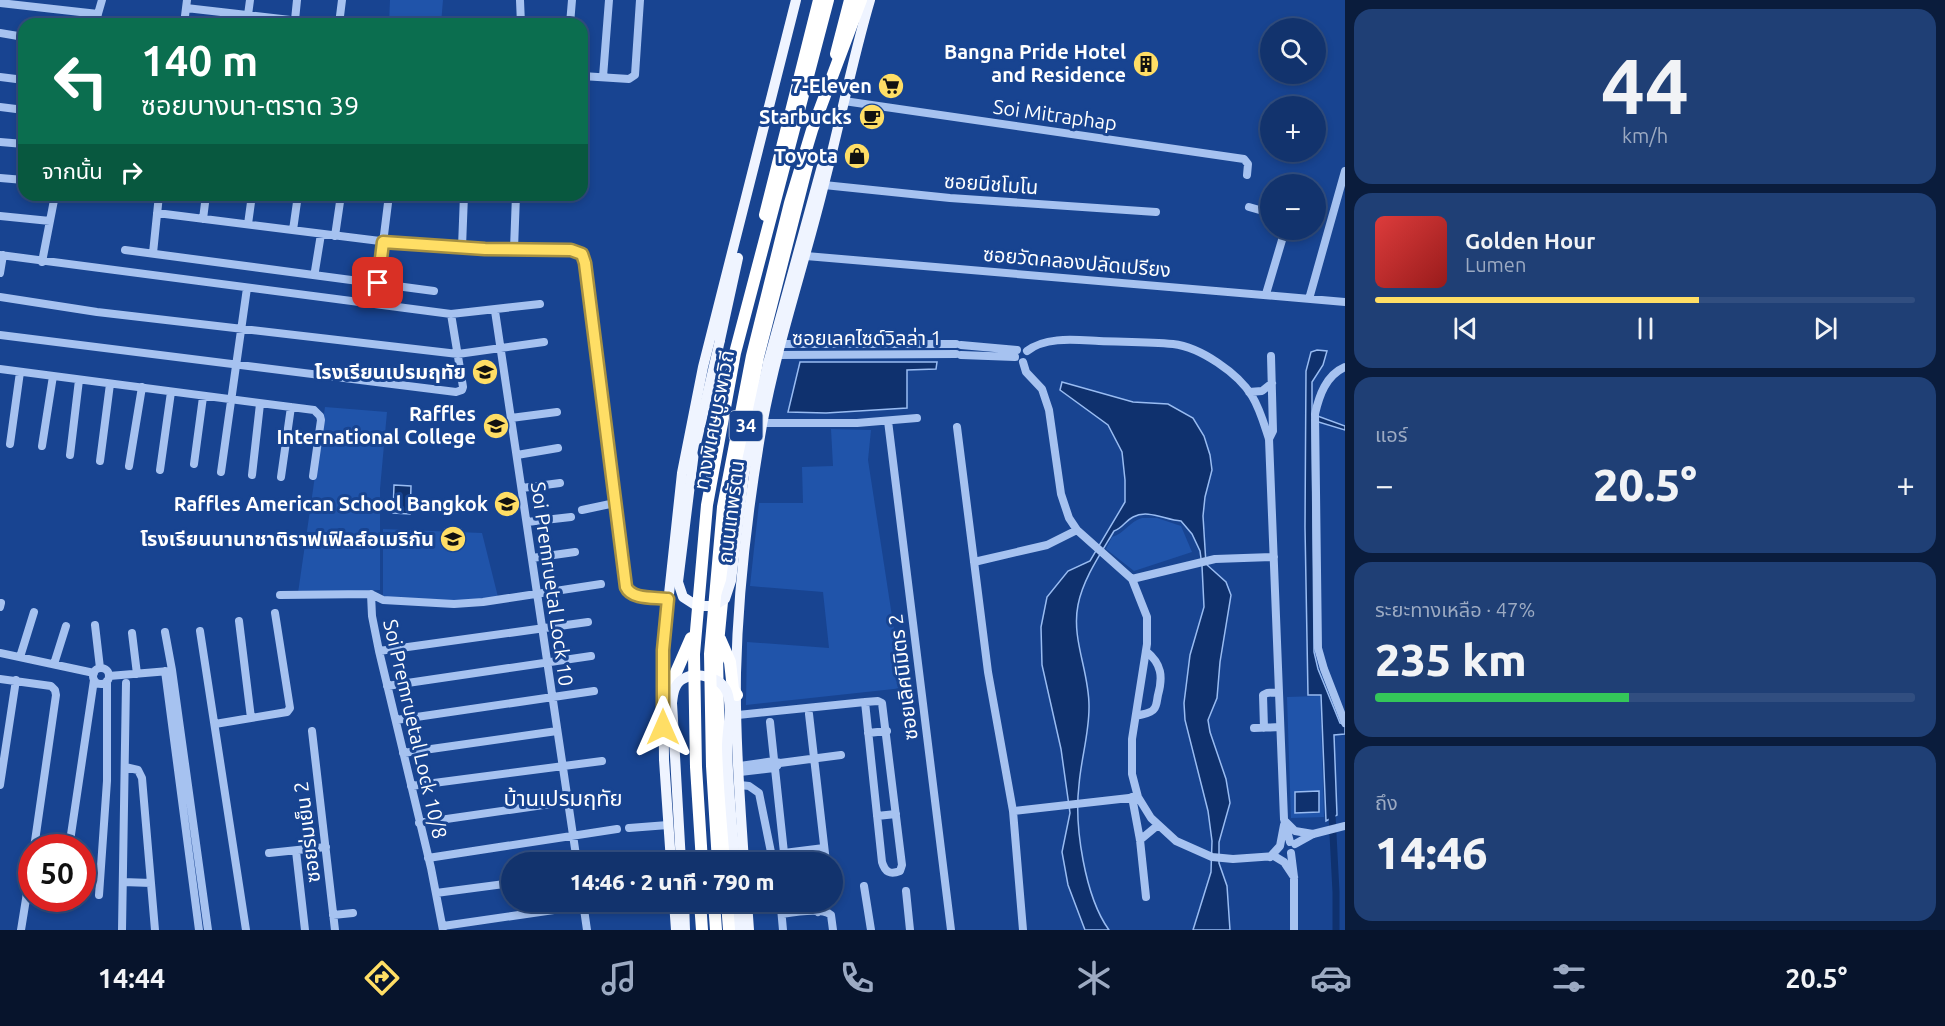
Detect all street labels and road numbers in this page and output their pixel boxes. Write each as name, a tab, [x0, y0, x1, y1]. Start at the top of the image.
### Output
street label: Soi Mitraphap	[992, 94, 1118, 135]
street label: ซอยนีชโมโน	[943, 169, 1039, 198]
street label: ซอยวัดคลองปลัดเปรียง	[982, 242, 1172, 281]
street label: ซอยเลคไซด์วิลล่า 1	[792, 326, 942, 349]
street label: ทางพิเศษบูรพาวิถี	[689, 348, 740, 492]
road number: 34	[730, 411, 762, 441]
street label: ถนนเทพรัตน	[713, 459, 748, 565]
street label: Soi Premruetal Lock 10	[527, 480, 578, 687]
street label: ซอยเลิศนิมิตร 2	[883, 613, 922, 742]
street label: Soi Premruetal Lock 10/8	[379, 617, 452, 841]
street label: ซอยร่มเย็น 2	[289, 780, 324, 884]

